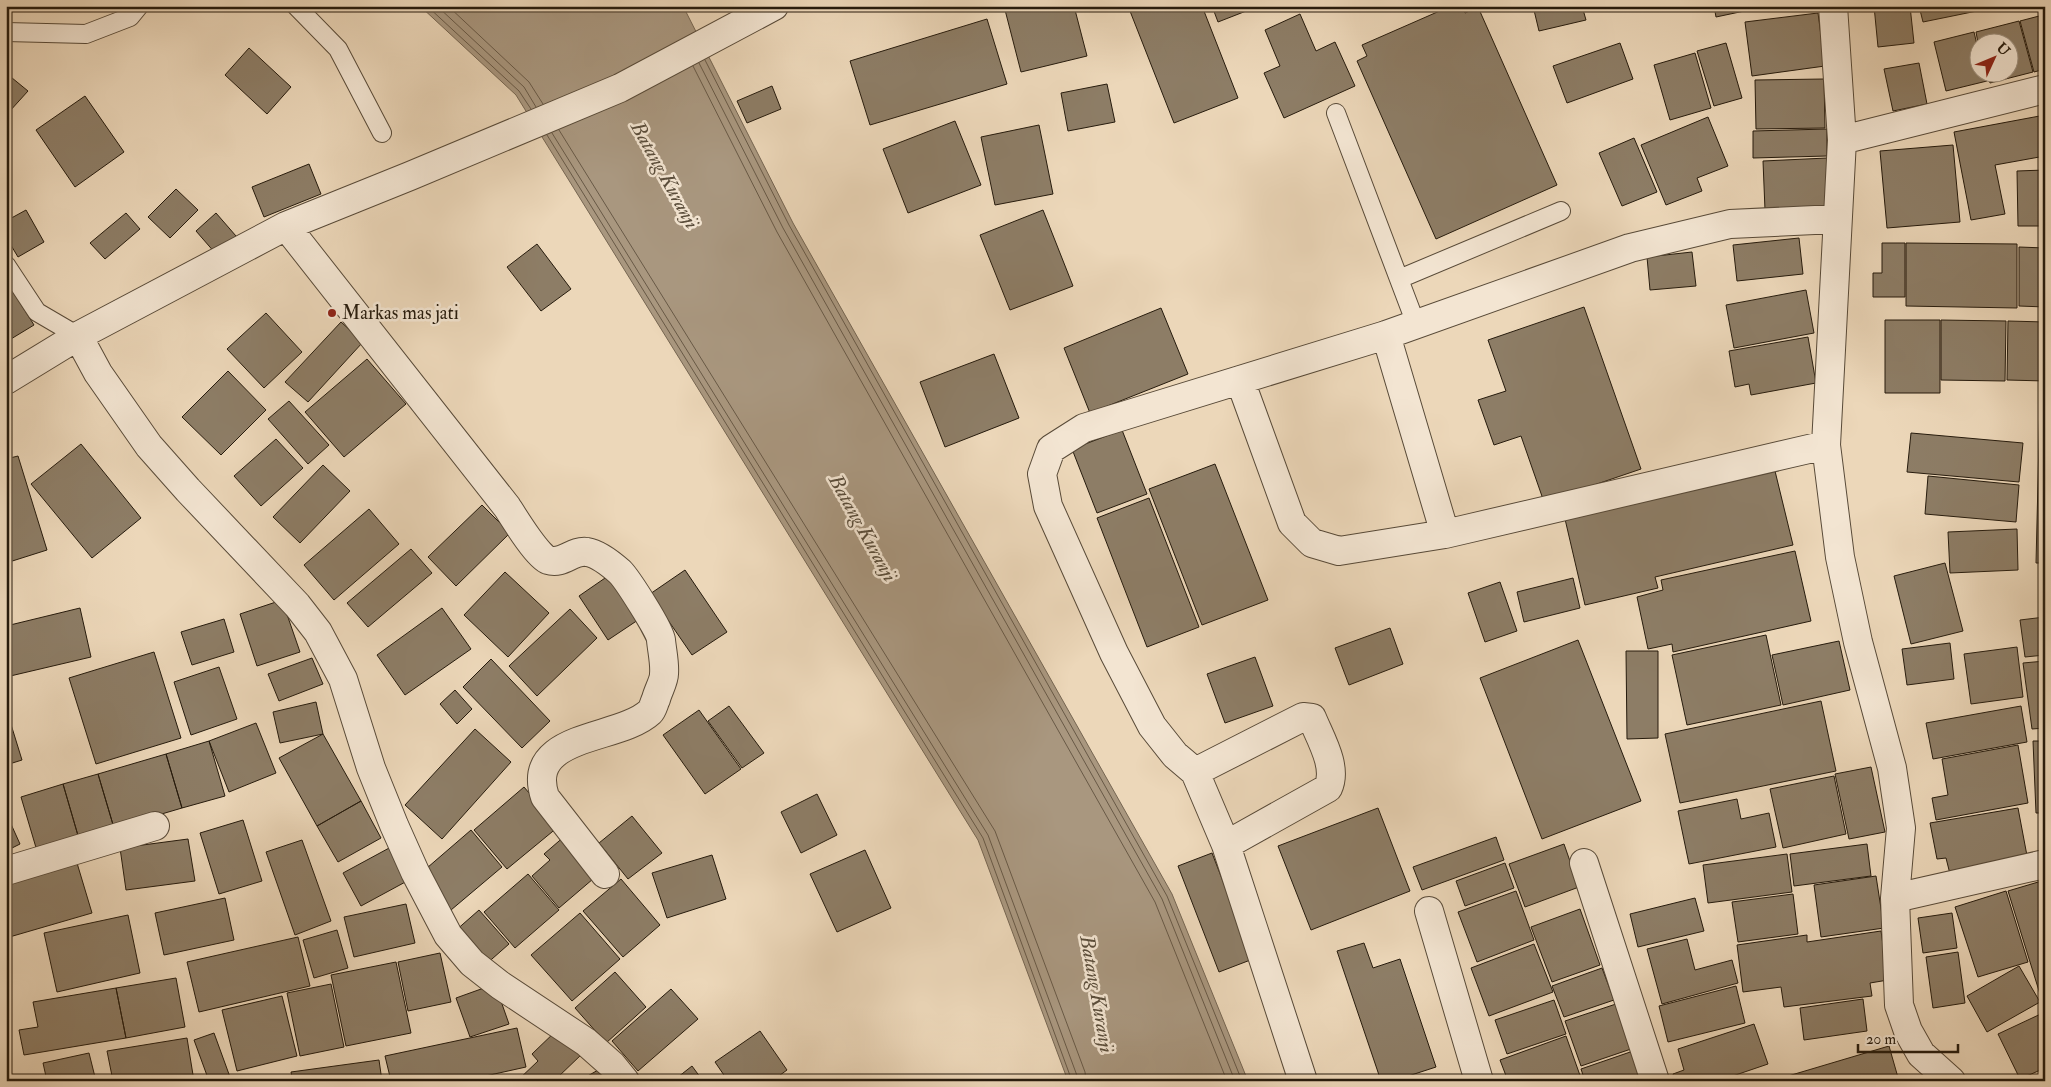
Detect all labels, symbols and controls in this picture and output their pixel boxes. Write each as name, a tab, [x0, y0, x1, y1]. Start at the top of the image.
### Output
north arrow	[1968, 32, 2018, 82]
text: U	[1993, 39, 2013, 60]
water label: Batang Kuranji	[625, 116, 705, 233]
place label: Markas mas jati	[342, 301, 459, 325]
marker: Markas mas jati	[326, 307, 338, 319]
water label: Batang Kuranji	[823, 469, 903, 586]
water label: Batang Kuranji	[1074, 932, 1120, 1055]
scale bar	[1858, 1022, 1958, 1054]
text: 20 m	[1866, 1030, 1896, 1049]

